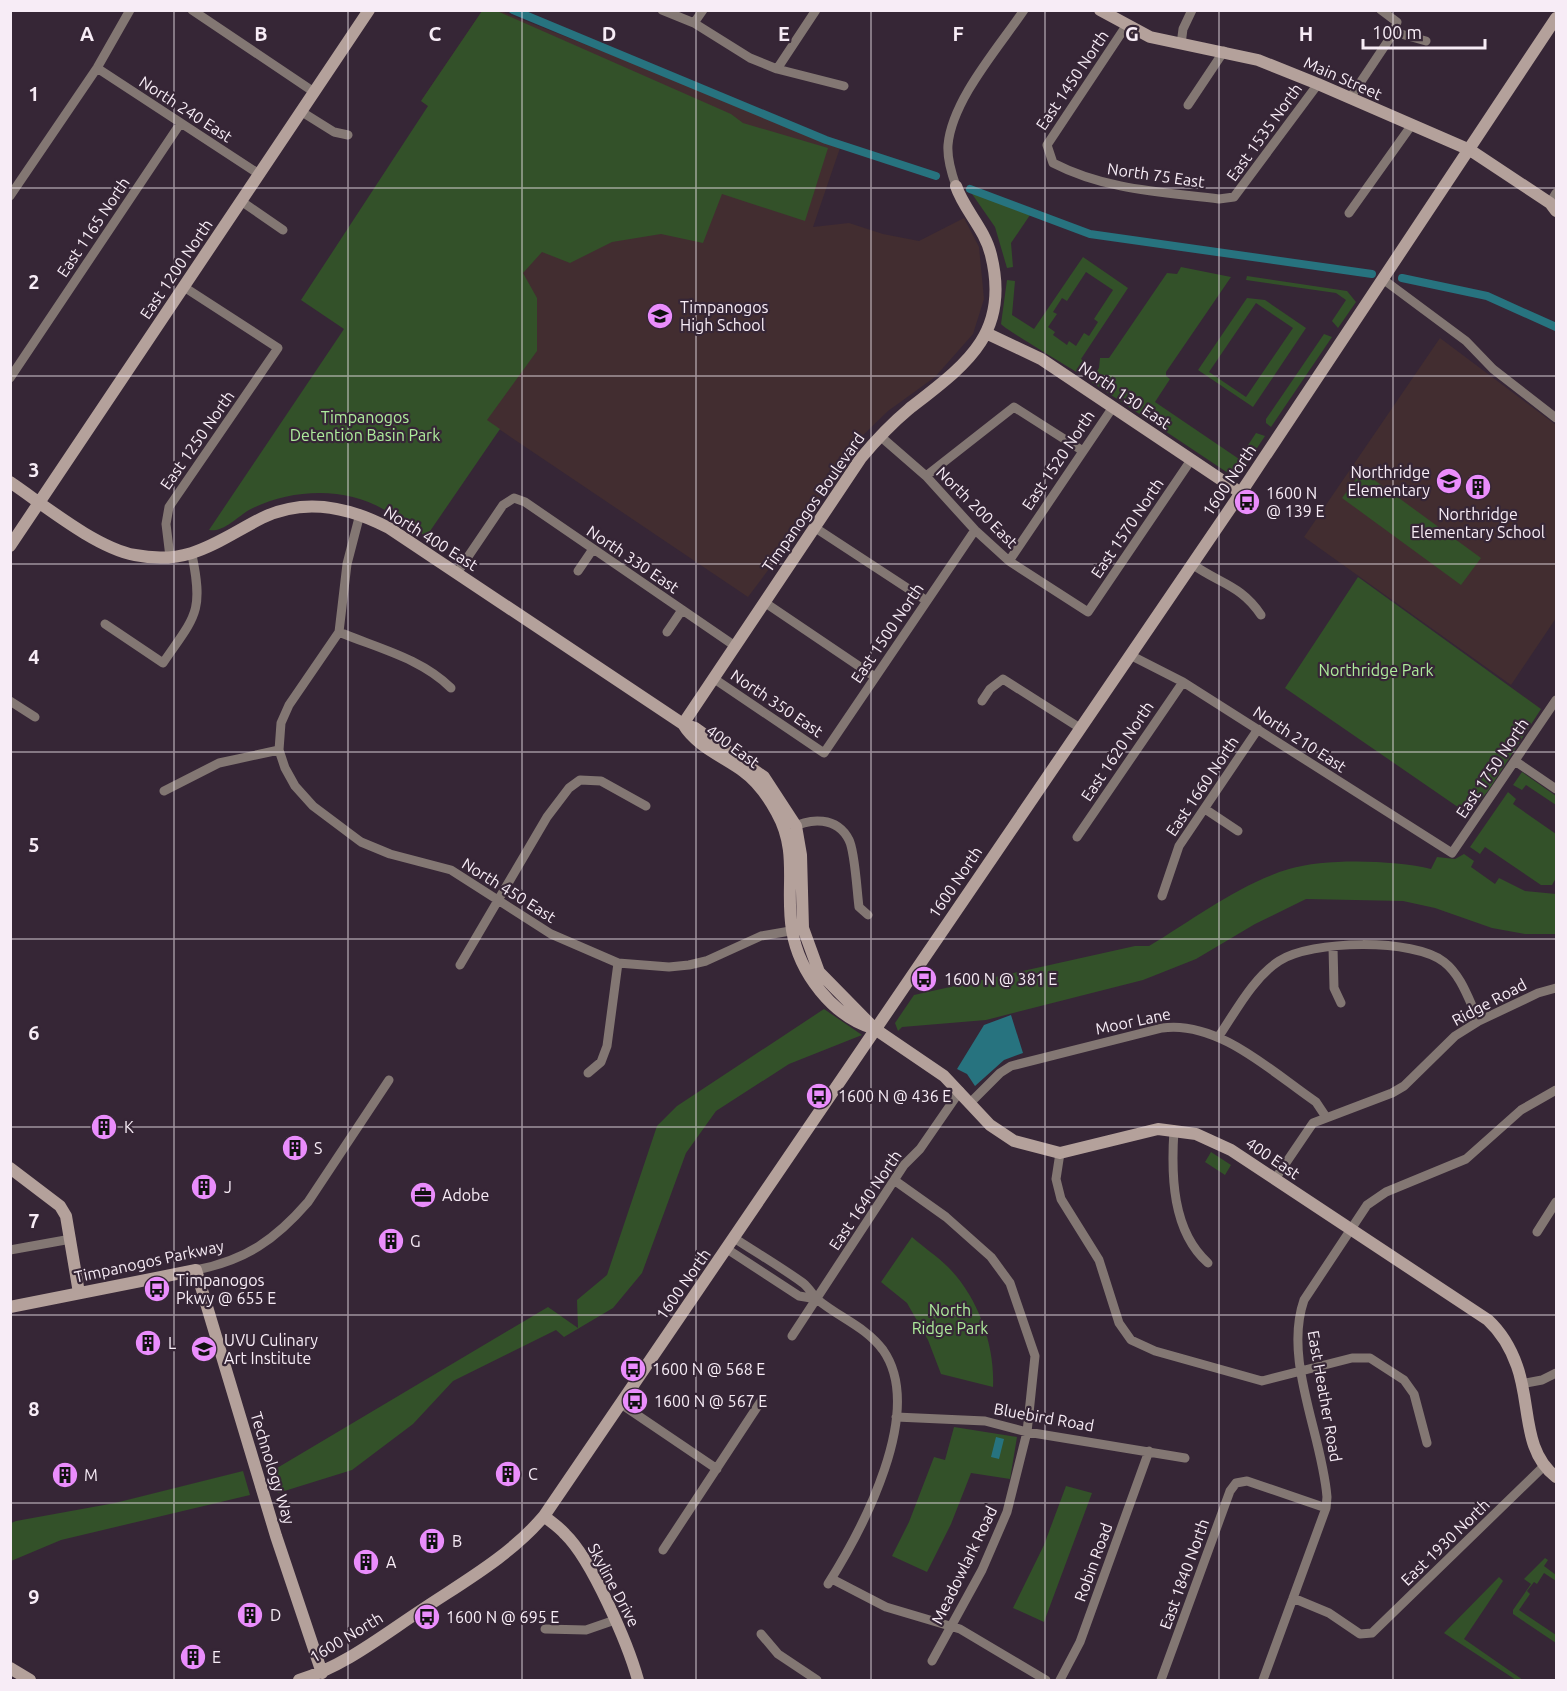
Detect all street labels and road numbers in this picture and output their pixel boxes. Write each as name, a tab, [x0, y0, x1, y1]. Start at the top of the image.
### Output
street label: East 1450 North	[1032, 27, 1112, 133]
street label: Main Street	[1301, 53, 1385, 103]
street label: North 240 East	[136, 72, 236, 146]
street label: East 1535 North	[1223, 80, 1305, 184]
street label: North 75 East	[1106, 159, 1207, 191]
street label: East 1165 North	[53, 174, 133, 280]
street label: East 1200 North	[136, 216, 216, 322]
street label: North 130 East	[1076, 358, 1175, 433]
street label: East 1250 North	[156, 387, 238, 493]
street label: East 1520 North	[1018, 407, 1098, 513]
street label: Timpanogos Boulevard	[758, 429, 868, 575]
street label: 1600 North	[1199, 441, 1259, 519]
street label: North 200 East	[933, 463, 1022, 552]
street label: East 1570 North	[1087, 475, 1167, 581]
street label: North 400 East	[381, 502, 482, 574]
street label: North 330 East	[584, 522, 683, 597]
street label: East 1500 North	[847, 580, 927, 686]
street label: North 350 East	[728, 666, 827, 741]
street label: East 1620 North	[1077, 698, 1157, 804]
street label: North 210 East	[1250, 702, 1350, 776]
street label: East 1750 North	[1452, 715, 1532, 821]
street label: 400 East	[703, 721, 764, 772]
street label: East 1660 North	[1162, 733, 1242, 839]
street label: 1600 North	[925, 843, 985, 921]
street label: North 450 East	[459, 854, 560, 926]
street label: Ridge Road	[1449, 975, 1529, 1029]
street label: Moor Lane	[1094, 1004, 1172, 1038]
street label: 400 East	[1243, 1133, 1304, 1183]
street label: East 1640 North	[825, 1147, 905, 1253]
street label: Timpanogos Parkway	[73, 1236, 226, 1286]
street label: 1600 North	[652, 1245, 714, 1323]
street label: East Heather Road	[1305, 1329, 1345, 1463]
street label: Bluebird Road	[992, 1399, 1096, 1435]
street label: Technology Way	[247, 1410, 299, 1527]
street label: East 1930 North	[1397, 1495, 1493, 1589]
street label: Meadowlark Road	[928, 1503, 1000, 1627]
street label: East 1840 North	[1156, 1516, 1212, 1632]
street label: Robin Road	[1070, 1520, 1116, 1604]
street label: Skyline Drive	[585, 1540, 643, 1630]
street label: 1600 North	[306, 1608, 386, 1666]

